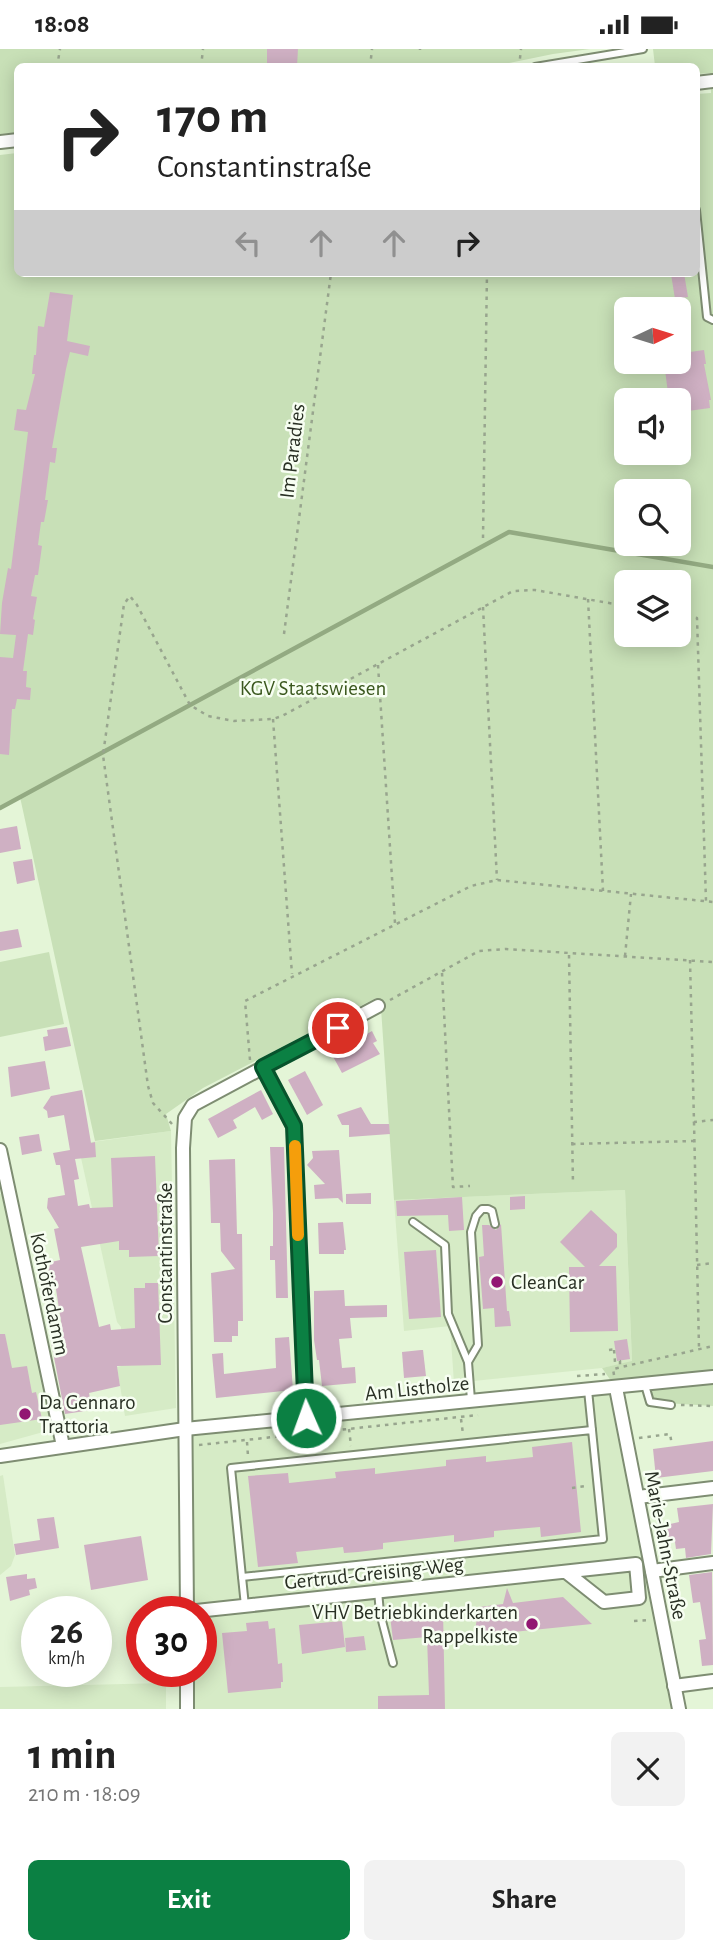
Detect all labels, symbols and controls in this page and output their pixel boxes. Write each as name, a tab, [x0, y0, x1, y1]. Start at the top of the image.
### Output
text: 18:08	[35, 11, 90, 37]
icon: right	[42, 91, 133, 182]
text: 170 m	[157, 93, 268, 142]
text: Constantinstraße	[157, 151, 372, 183]
icon: left	[229, 224, 267, 262]
icon: ahead	[302, 224, 340, 262]
icon: ahead	[375, 224, 413, 262]
icon: right	[448, 224, 486, 262]
north arrow	[614, 297, 691, 375]
map controls	[614, 297, 691, 647]
button: sound	[614, 388, 691, 465]
street label: Im Paradies	[276, 403, 309, 500]
button: search	[614, 479, 691, 556]
button: layers	[614, 570, 691, 647]
park label: KGV Staatswiesen	[240, 678, 386, 699]
pin	[308, 998, 368, 1058]
icon: arrive	[319, 1009, 357, 1047]
street label: Constantinstraße	[155, 1183, 176, 1323]
street label: Kothöferdamm	[26, 1231, 73, 1357]
place label: CleanCar	[511, 1272, 585, 1293]
marker: CleanCar	[489, 1274, 505, 1290]
street label: Am Listholze	[364, 1373, 470, 1404]
position arrow	[269, 1381, 343, 1455]
place label: Da Gennaro Trattoria	[39, 1392, 136, 1437]
marker: Da Gennaro Trattoria	[17, 1406, 33, 1422]
street label: Marie-Jahn-Straße	[641, 1469, 690, 1621]
street label: Gertrud-Greising-Weg	[283, 1554, 465, 1593]
speed limit sign: 30	[126, 1596, 217, 1687]
place label: VHV Betriebkinderkarten Rappelkiste	[312, 1602, 518, 1647]
text: 26	[50, 1615, 83, 1650]
marker: VHV Betriebkinderkarten Rappelkiste	[524, 1616, 540, 1632]
text: km/h	[48, 1650, 85, 1668]
button: close	[611, 1732, 685, 1806]
text: 1 min	[28, 1734, 117, 1776]
text: 210 m · 18:09	[28, 1783, 141, 1806]
button: Exit	[28, 1860, 350, 1940]
button: Share	[364, 1860, 685, 1940]

